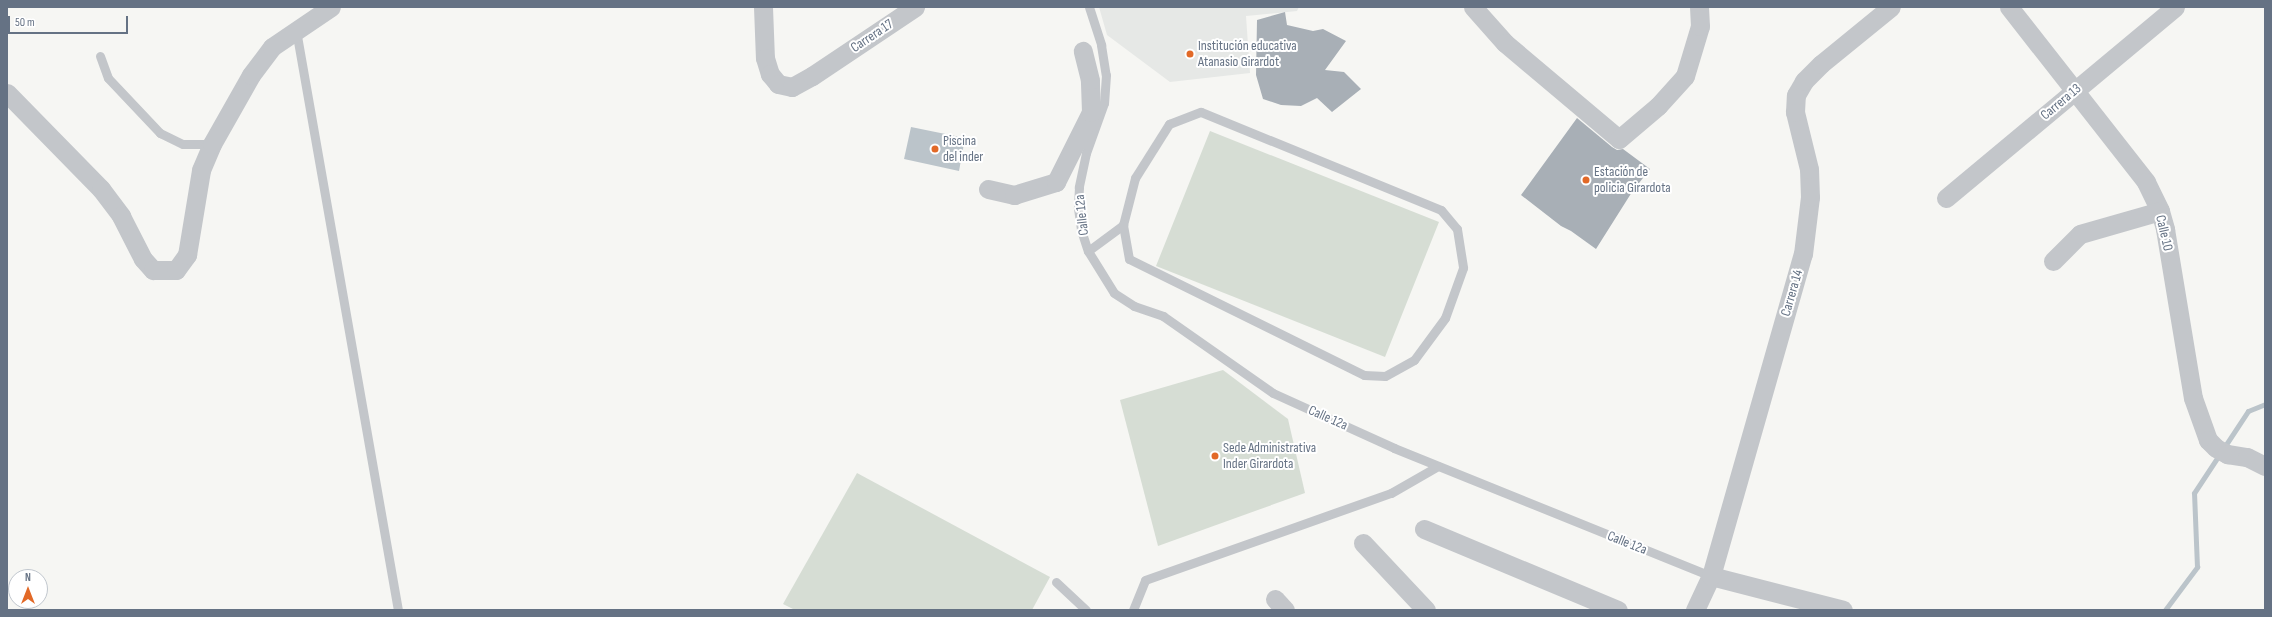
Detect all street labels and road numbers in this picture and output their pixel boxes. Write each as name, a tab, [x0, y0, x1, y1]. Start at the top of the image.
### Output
street label: Carrera 17	[848, 16, 896, 56]
street label: Carrera 13	[2037, 80, 2085, 124]
street label: Calle 12a	[1071, 194, 1093, 236]
street label: Calle 10	[2152, 213, 2176, 253]
street label: Carrera 14	[1777, 268, 1807, 318]
street label: Calle 12a	[1306, 402, 1350, 434]
street label: Calle 12a	[1605, 527, 1649, 559]

